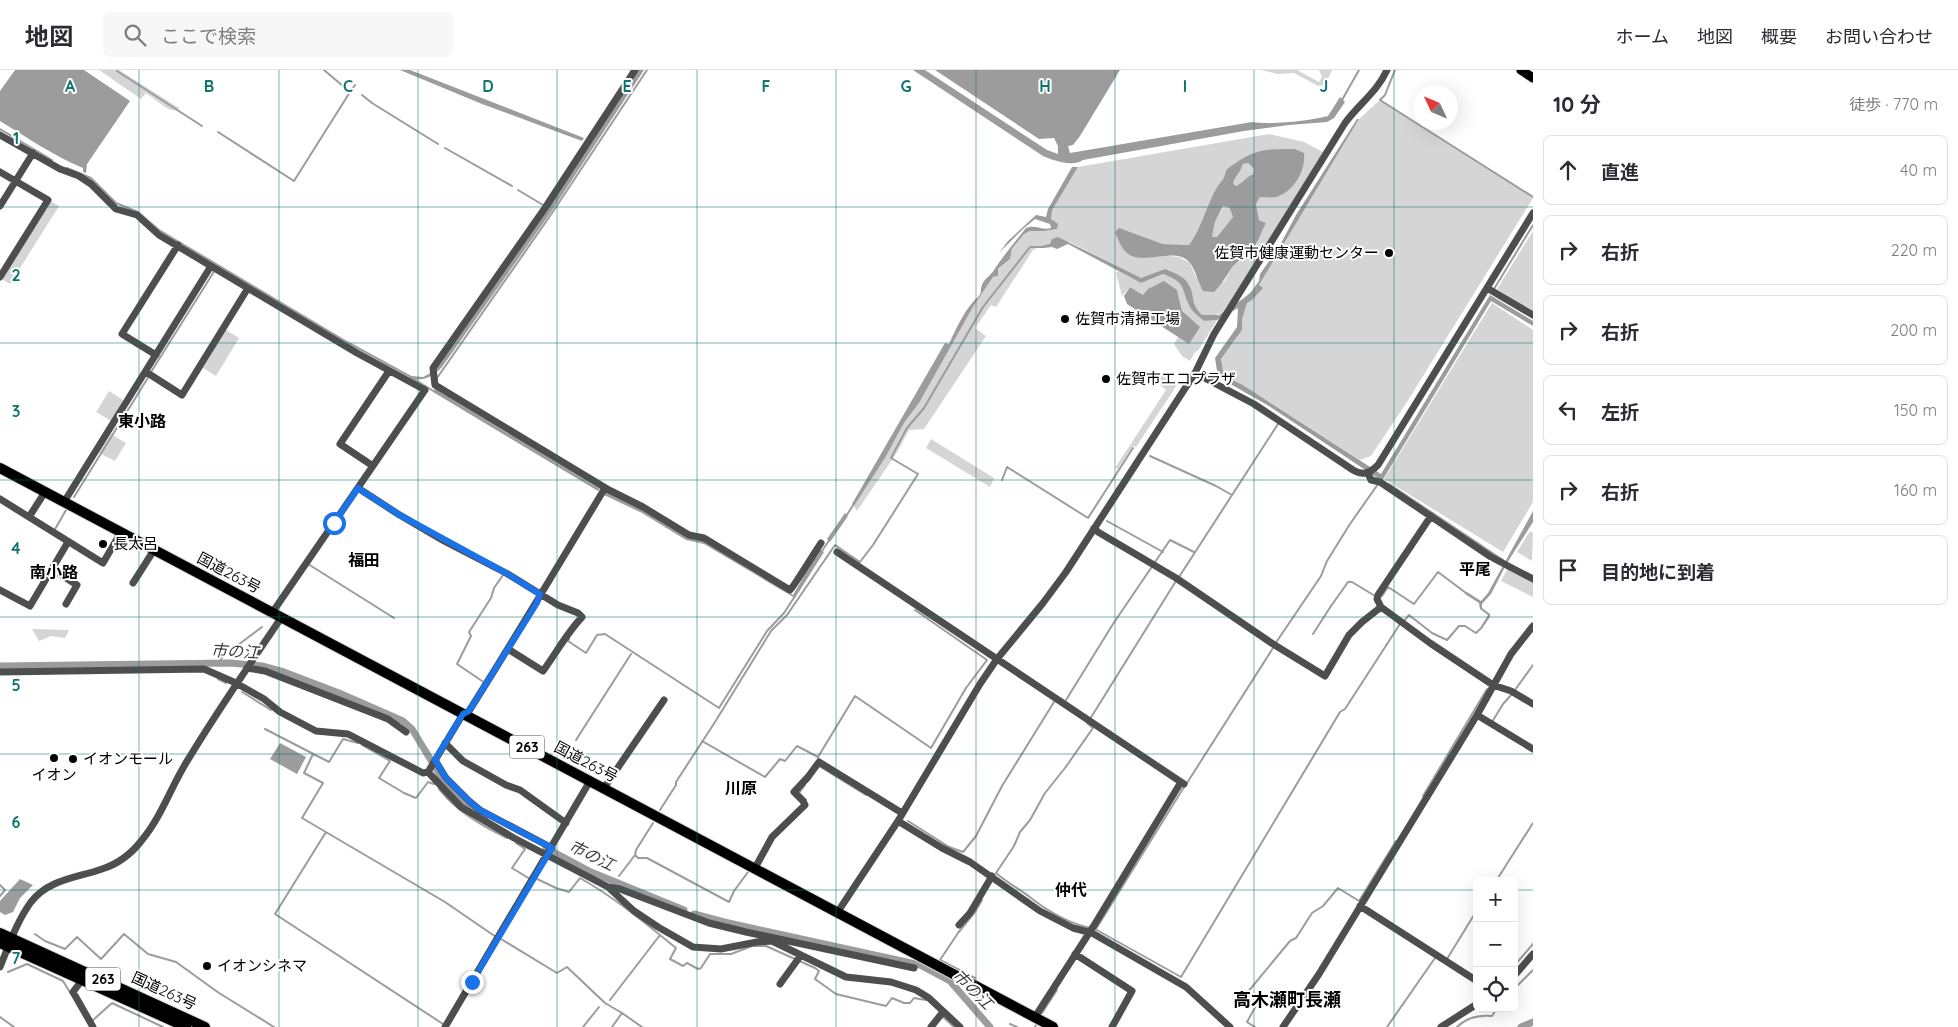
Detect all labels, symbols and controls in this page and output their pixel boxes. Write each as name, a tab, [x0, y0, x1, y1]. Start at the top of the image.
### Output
search box	[103, 12, 453, 57]
text: 地図	[25, 21, 73, 51]
icon: search	[121, 21, 149, 49]
text: ここで検索	[161, 24, 256, 48]
text: ホーム	[1616, 25, 1669, 48]
text: 地図	[1697, 25, 1733, 48]
text: 概要	[1761, 25, 1797, 48]
text: お問い合わせ	[1825, 25, 1933, 48]
text: A	[65, 76, 76, 96]
text: B	[204, 76, 214, 96]
text: C	[343, 76, 353, 96]
text: D	[482, 76, 494, 96]
text: E	[622, 76, 632, 96]
text: F	[762, 76, 771, 96]
text: G	[900, 76, 912, 96]
text: H	[1039, 76, 1051, 96]
text: I	[1183, 76, 1187, 96]
text: J	[1320, 76, 1328, 96]
north arrow	[1413, 85, 1458, 130]
text: 10 分	[1553, 91, 1601, 117]
text: 徒歩 · 770 m	[1849, 94, 1938, 114]
text: 1	[13, 128, 19, 148]
icon: ahead	[1554, 156, 1582, 184]
text: 直進	[1601, 160, 1639, 184]
text: 40 m	[1900, 160, 1937, 180]
icon: right	[1554, 236, 1582, 264]
text: 右折	[1601, 240, 1639, 264]
text: 220 m	[1891, 240, 1937, 260]
place label: 佐賀市健康運動センター	[1214, 243, 1379, 262]
marker: 佐賀市健康運動センター	[1383, 247, 1395, 259]
text: 2	[11, 265, 21, 285]
place label: 佐賀市清掃工場	[1075, 309, 1180, 328]
marker: 佐賀市清掃工場	[1059, 313, 1071, 325]
icon: right	[1554, 316, 1582, 344]
text: 右折	[1601, 320, 1639, 344]
text: 200 m	[1890, 320, 1937, 340]
place label: 佐賀市エコプラザ	[1116, 369, 1236, 388]
marker: 佐賀市エコプラザ	[1100, 373, 1112, 385]
icon: left	[1554, 396, 1582, 424]
text: 左折	[1601, 400, 1639, 424]
text: 150 m	[1894, 400, 1937, 420]
text: 3	[12, 401, 20, 421]
district label: 東小路	[118, 411, 166, 431]
icon: right	[1554, 476, 1582, 504]
text: 右折	[1601, 480, 1639, 504]
text: 160 m	[1894, 480, 1937, 500]
route start	[323, 512, 346, 535]
place label: 長太呂	[113, 534, 158, 553]
text: 4	[11, 538, 21, 558]
marker: 長太呂	[97, 538, 109, 550]
street label: 国道263号	[194, 548, 264, 597]
district label: 福田	[348, 550, 380, 570]
icon: arrive	[1554, 556, 1582, 584]
district label: 平尾	[1459, 559, 1491, 579]
text: 目的地に到着	[1601, 560, 1715, 584]
district label: 南小路	[30, 562, 78, 582]
water label: 市の江	[211, 640, 261, 662]
text: 5	[11, 675, 21, 695]
road number: 263	[510, 736, 544, 759]
street label: 国道263号	[551, 737, 621, 786]
place label: イオンモール	[83, 749, 173, 768]
marker: イオン	[48, 752, 60, 764]
marker: イオンモール	[67, 753, 79, 765]
place label: イオン	[31, 765, 77, 784]
district label: 川原	[725, 778, 757, 798]
text: 6	[12, 812, 21, 832]
water label: 市の江	[566, 835, 620, 875]
map controls	[1473, 877, 1518, 1012]
button: +	[1473, 877, 1518, 922]
district label: 仲代	[1055, 880, 1087, 900]
button: −	[1473, 922, 1518, 967]
text: 7	[12, 948, 21, 968]
place label: イオンシネマ	[217, 956, 307, 975]
marker: イオンシネマ	[201, 960, 213, 972]
water label: 市の江	[949, 965, 998, 1014]
street label: 国道263号	[129, 967, 200, 1014]
button: locate	[1473, 967, 1518, 1012]
road number: 263	[86, 968, 120, 991]
route end	[461, 971, 484, 994]
district label: 高木瀬町長瀬	[1233, 988, 1341, 1011]

